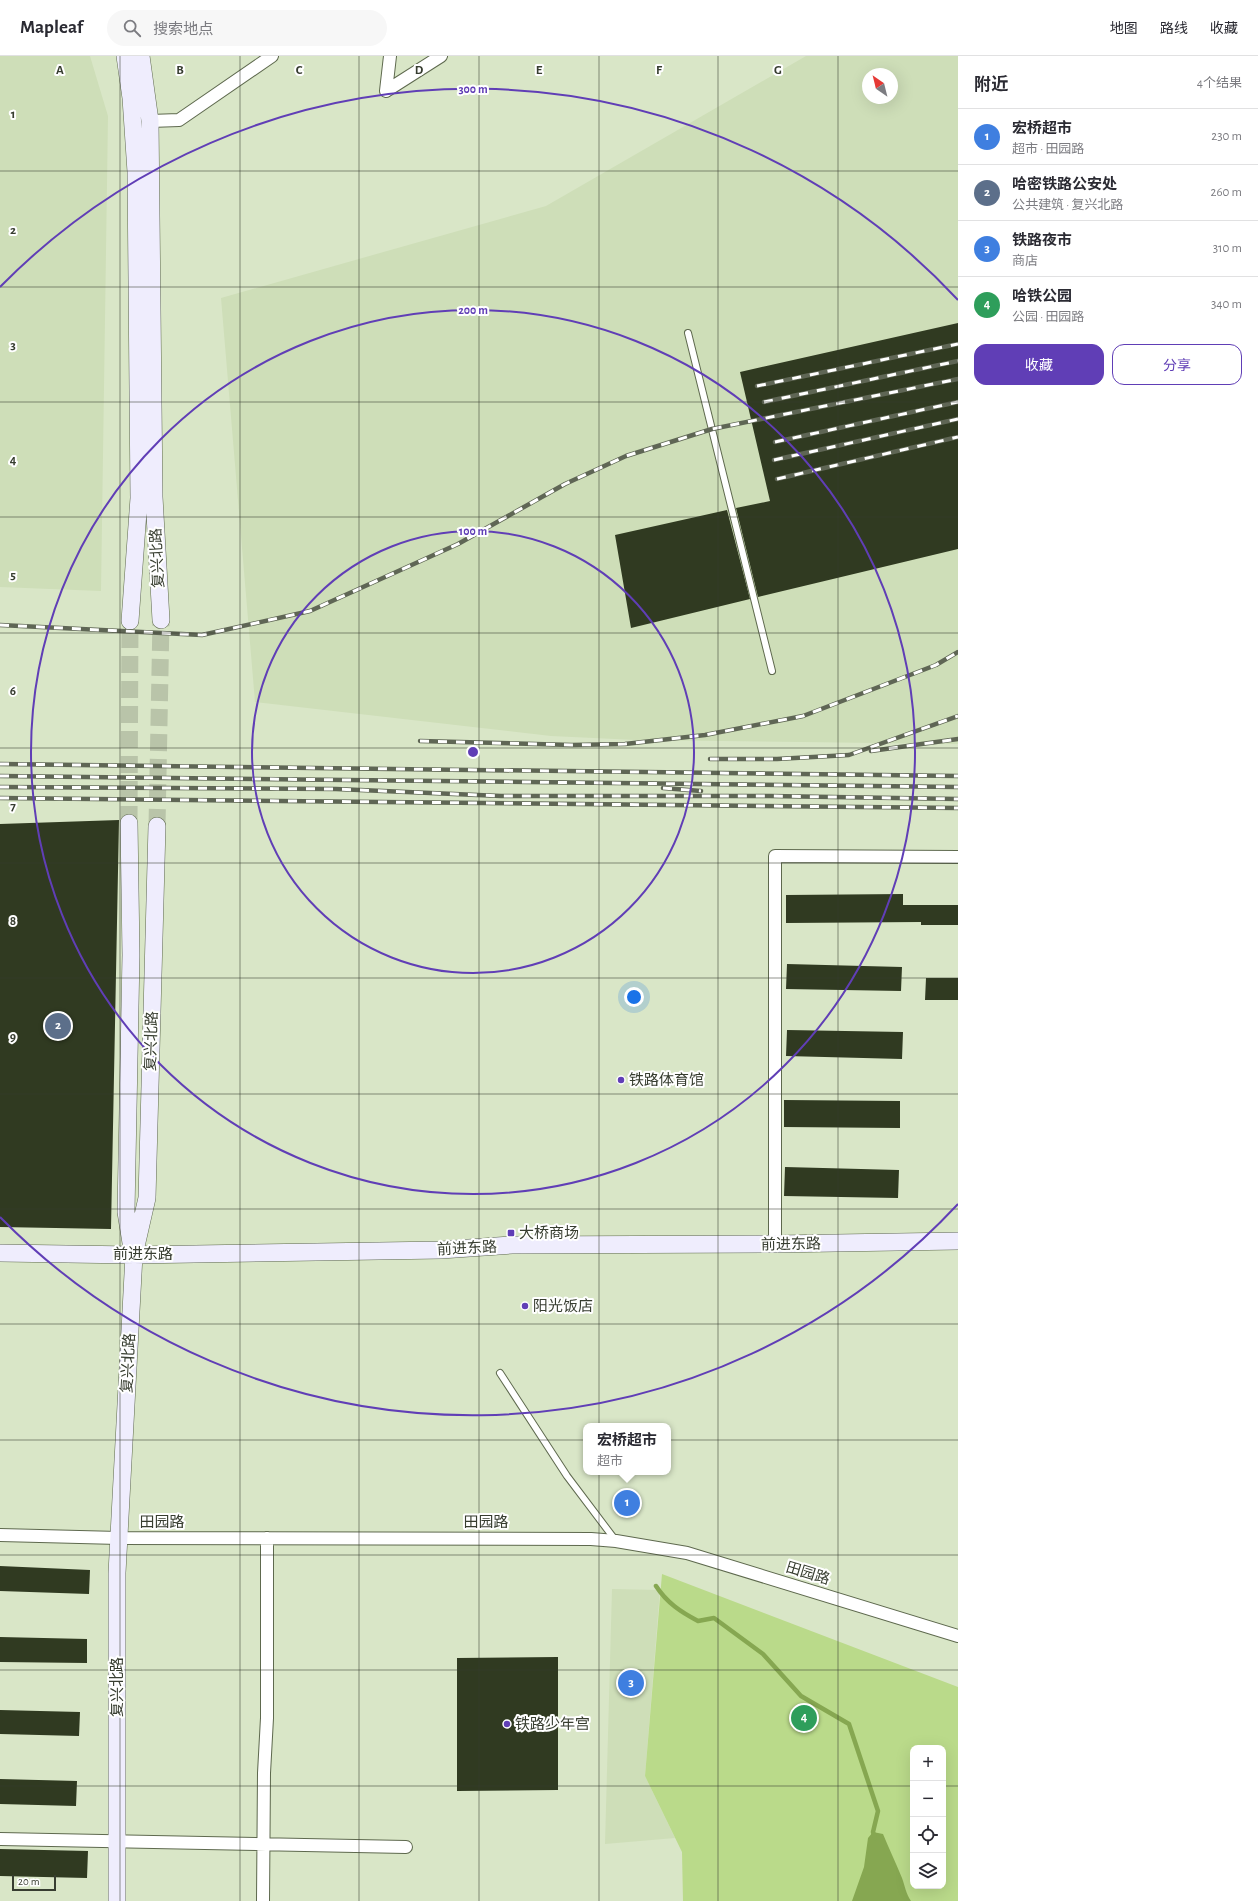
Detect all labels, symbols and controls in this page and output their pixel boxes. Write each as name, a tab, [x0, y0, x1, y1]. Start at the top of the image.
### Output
search box	[107, 10, 387, 46]
icon: search	[121, 17, 143, 39]
text: Mapleaf	[20, 18, 83, 37]
text: 搜索地点	[153, 22, 213, 37]
text: 地图	[1110, 22, 1138, 36]
text: 路线	[1160, 22, 1188, 36]
text: 收藏	[1210, 22, 1238, 36]
text: A	[56, 64, 64, 77]
text: B	[176, 64, 184, 77]
text: C	[296, 64, 303, 77]
text: D	[415, 64, 424, 77]
text: E	[536, 64, 543, 77]
text: F	[656, 64, 663, 77]
text: G	[774, 64, 782, 77]
north arrow	[862, 68, 898, 104]
text: 附近	[974, 76, 1008, 93]
text: 4个结果	[1197, 77, 1242, 90]
text: 300 m	[458, 83, 488, 95]
text: 1	[11, 108, 15, 121]
text: 宏桥超市	[1012, 121, 1072, 136]
text: 1	[985, 130, 989, 143]
text: 230 m	[1211, 130, 1242, 143]
text: 超市 · 田园路	[1012, 143, 1084, 156]
text: 哈密铁路公安处	[1012, 177, 1117, 192]
text: 2	[984, 186, 990, 199]
text: 260 m	[1211, 186, 1242, 199]
text: 公共建筑 · 复兴北路	[1012, 199, 1123, 212]
text: 2	[10, 224, 16, 237]
text: 铁路夜市	[1012, 233, 1072, 248]
text: 3	[984, 242, 990, 255]
text: 310 m	[1213, 242, 1242, 255]
text: 商店	[1012, 255, 1038, 268]
text: 哈铁公园	[1012, 289, 1072, 304]
text: 4	[984, 298, 990, 311]
text: 340 m	[1211, 298, 1242, 311]
text: 200 m	[458, 304, 488, 316]
text: 公园 · 田园路	[1012, 311, 1084, 324]
text: 3	[10, 339, 16, 352]
button: 收藏	[974, 344, 1104, 385]
button: 分享	[1112, 344, 1242, 385]
text: 4	[10, 454, 17, 467]
text: 100 m	[459, 525, 487, 537]
street label: 复兴北路	[146, 528, 167, 588]
text: 5	[10, 569, 16, 582]
text: 6	[10, 685, 16, 698]
centre of rings	[466, 745, 480, 759]
text: 7	[10, 800, 16, 813]
text: 8	[10, 915, 16, 928]
your location	[624, 987, 644, 1007]
pin: 2	[45, 1011, 71, 1041]
street label: 复兴北路	[141, 1011, 160, 1071]
text: 9	[10, 1031, 16, 1044]
place label: 铁路体育馆	[629, 1072, 704, 1088]
marker: 铁路体育馆	[616, 1075, 626, 1085]
place label: 大桥商场	[519, 1225, 579, 1241]
marker: 大桥商场	[506, 1228, 516, 1238]
street label: 前进东路	[761, 1235, 821, 1253]
street label: 前进东路	[437, 1238, 497, 1258]
street label: 前进东路	[113, 1246, 173, 1262]
place label: 阳光饭店	[533, 1298, 593, 1314]
marker: 阳光饭店	[520, 1301, 530, 1311]
street label: 复兴北路	[117, 1333, 138, 1393]
popup	[583, 1423, 671, 1475]
text: 宏桥超市	[597, 1433, 657, 1448]
text: 超市	[597, 1455, 623, 1468]
pin: 1	[614, 1488, 640, 1518]
street label: 田园路	[139, 1514, 185, 1530]
street label: 田园路	[463, 1514, 509, 1530]
street label: 田园路	[784, 1559, 832, 1587]
street label: 复兴北路	[108, 1657, 125, 1717]
pin: 3	[618, 1668, 644, 1698]
pin: 4	[791, 1703, 817, 1733]
place label: 铁路少年宫	[515, 1716, 590, 1732]
marker: 铁路少年宫	[502, 1719, 512, 1729]
map controls	[910, 1745, 946, 1889]
button: +	[910, 1745, 946, 1781]
button: −	[910, 1781, 946, 1817]
button: locate	[910, 1817, 946, 1853]
button: layers	[910, 1853, 946, 1889]
scale bar	[12, 1873, 56, 1892]
text: 20 m	[18, 1876, 39, 1887]

